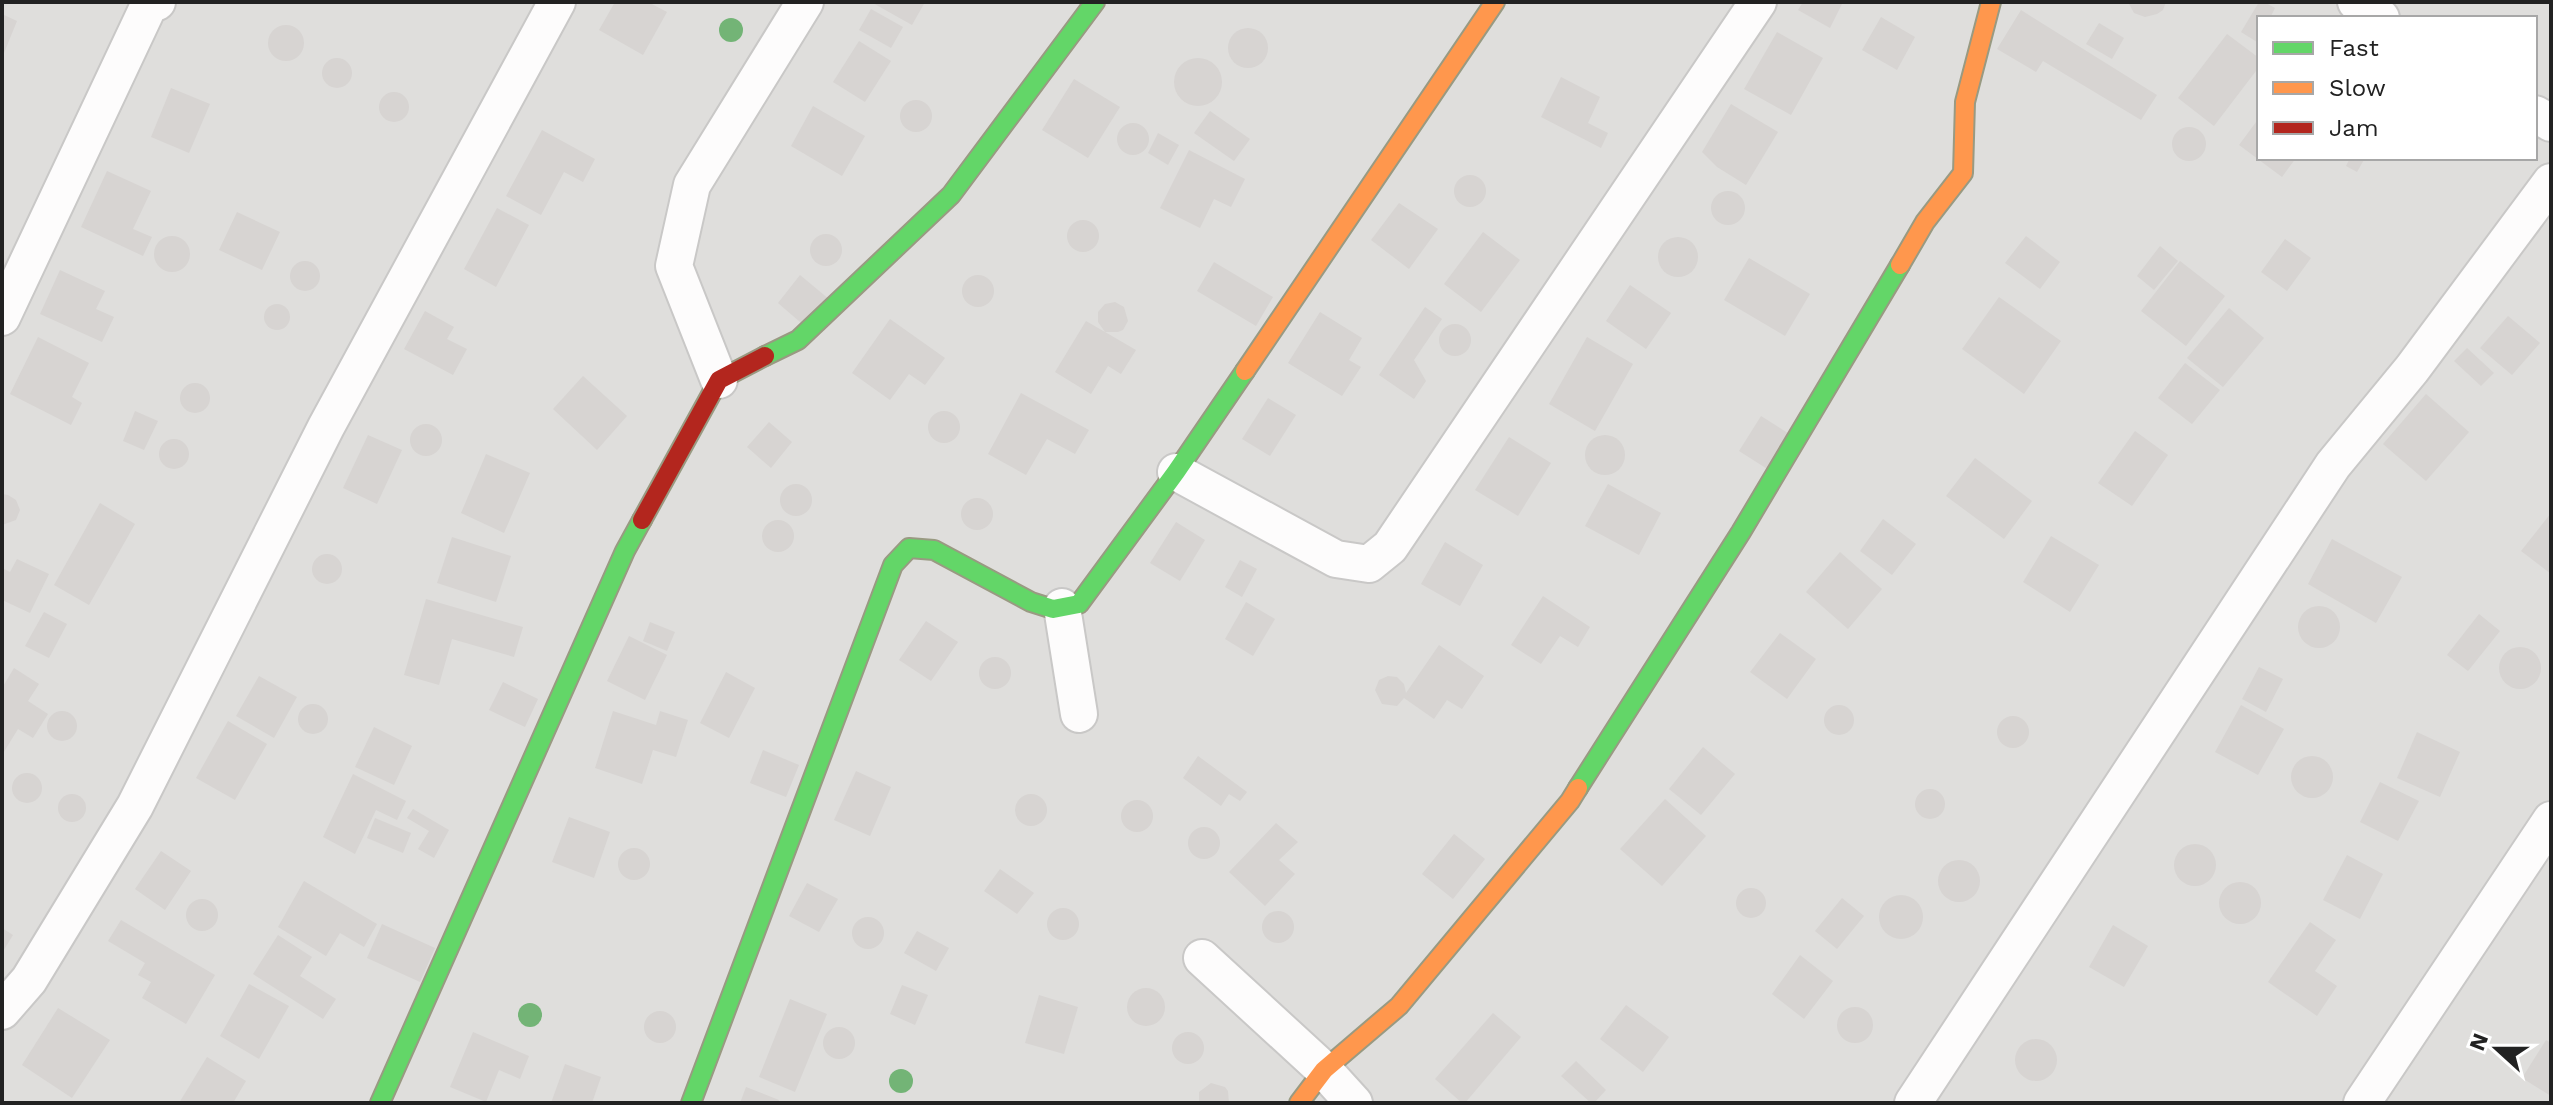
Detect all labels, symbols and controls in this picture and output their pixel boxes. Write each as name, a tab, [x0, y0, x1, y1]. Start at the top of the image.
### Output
legend	[2257, 16, 2537, 160]
text: Fast	[2329, 34, 2379, 62]
text: Slow	[2329, 74, 2386, 102]
text: Jam	[2329, 114, 2379, 142]
north arrow	[2457, 1009, 2537, 1089]
text: N	[2464, 1030, 2493, 1054]

